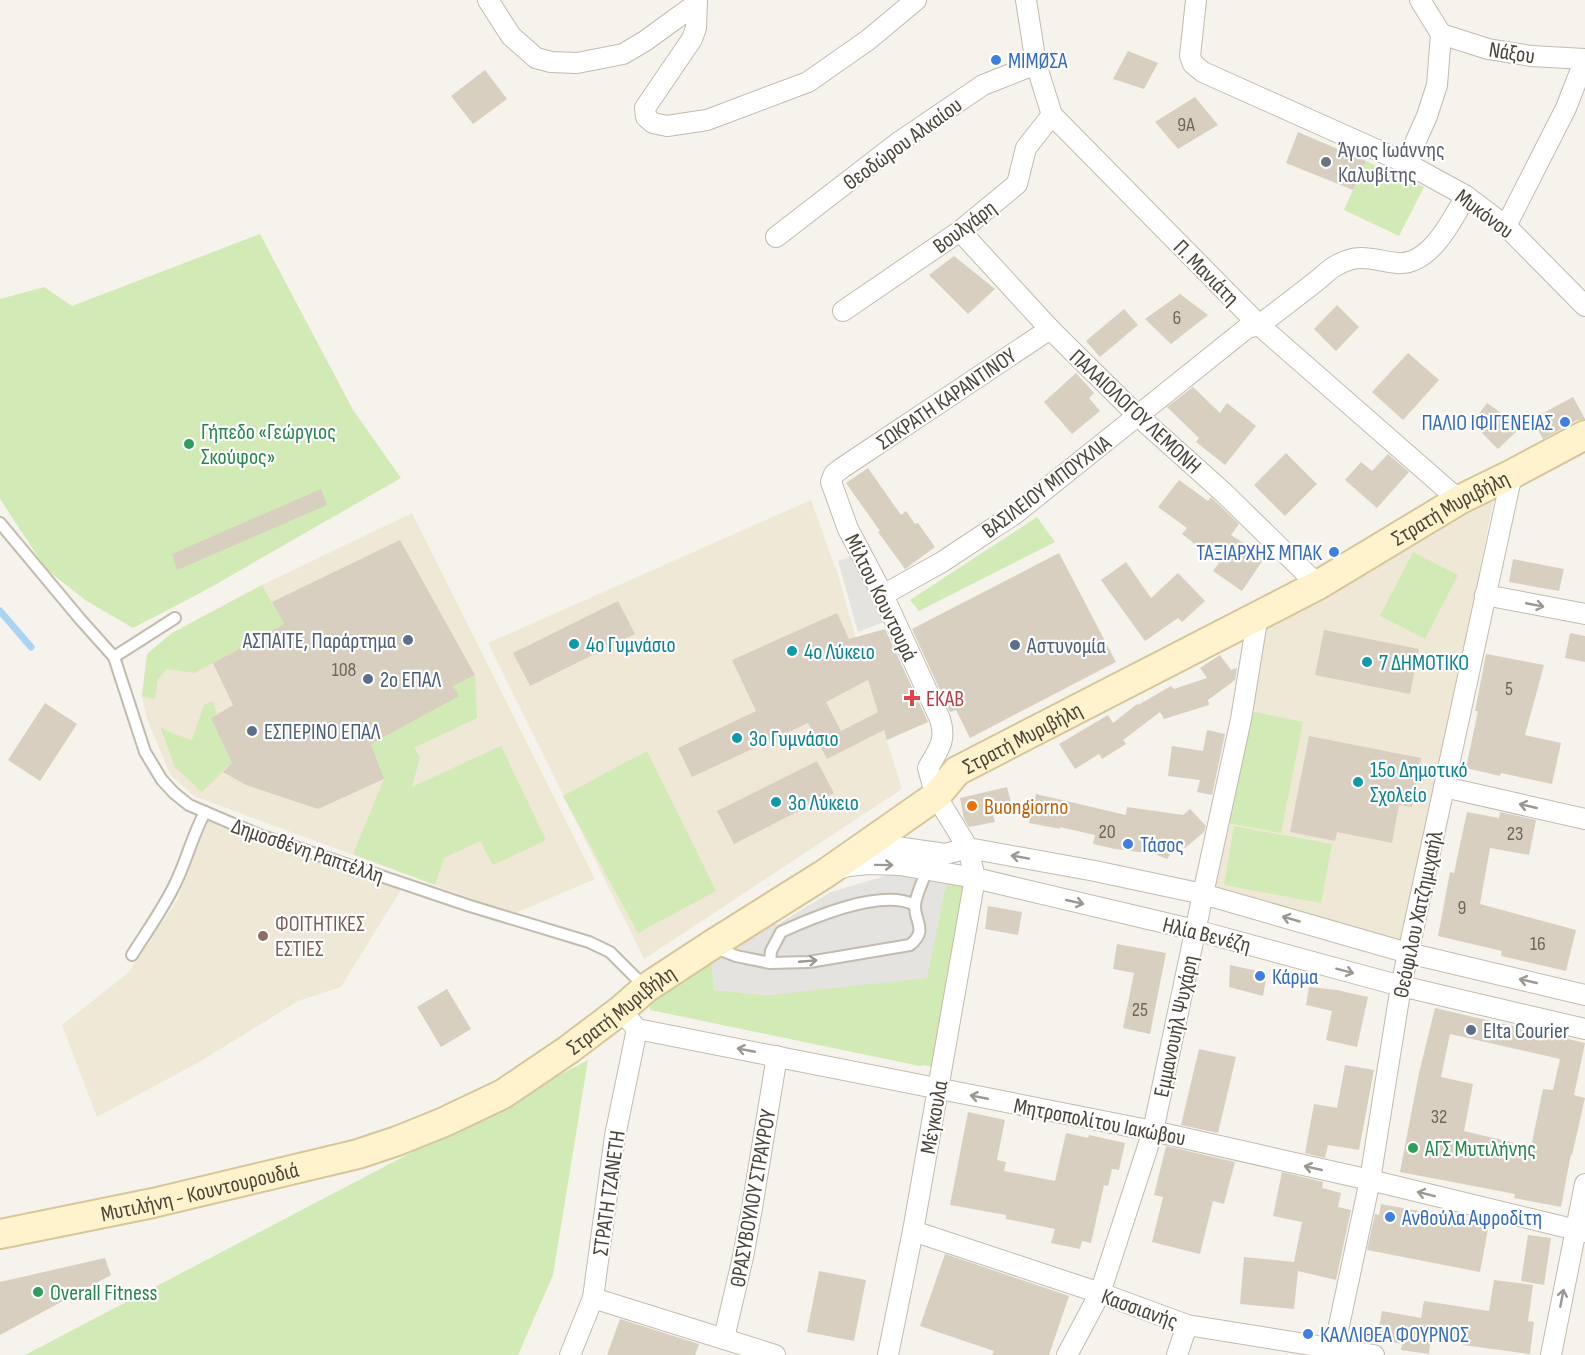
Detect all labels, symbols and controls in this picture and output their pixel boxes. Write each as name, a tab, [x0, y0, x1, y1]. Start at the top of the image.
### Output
street label: Νάξου	[1487, 37, 1537, 70]
place label: MIMØΣΑ	[1008, 48, 1068, 75]
marker: MIMØΣΑ	[989, 53, 1003, 67]
street label: Θεοδώρου Αλκαίου	[838, 92, 968, 197]
house number: 9Α	[1177, 113, 1195, 137]
place label: Άγιος Ιωάννης Καλυβίτης	[1338, 137, 1445, 189]
marker: Άγιος Ιωάννης Καλυβίτης	[1319, 155, 1333, 169]
street label: Μυκόνου	[1449, 183, 1519, 245]
street label: Βουλγάρη	[928, 195, 1002, 260]
street label: Π. Μανιάτη	[1167, 234, 1245, 312]
house number: 6	[1173, 306, 1181, 330]
street label: ΣΩΚΡΑΤΗ ΚΑΡΑΝΤΙΝΟΥ	[872, 343, 1022, 456]
street label: ΠΑΛΑΙΟΛΟΓΟΥ ΛΕΜΟΝΗ	[1063, 344, 1207, 480]
place label: ΠΑΛΙΟ ΙΦΙΓΕΝΕΙΑΣ	[1422, 410, 1553, 437]
marker: ΠΑΛΙΟ ΙΦΙΓΕΝΕΙΑΣ	[1558, 415, 1572, 429]
place label: Γήπεδο «Γεώργιος Σκούφος»	[201, 419, 336, 471]
street label: ΒΑΣΙΛΕΙΟΥ ΜΠΟΥΧΛΙΑ	[977, 430, 1117, 545]
marker: Γήπεδο «Γεώργιος Σκούφος»	[182, 437, 196, 451]
street label: Στρατή Μυριβήλη	[1387, 465, 1514, 552]
street label: Μίλτου Κουντουρά	[838, 530, 923, 666]
place label: ΤΑΞΙΑΡΧΗΣ ΜΠΑΚ	[1196, 540, 1322, 567]
marker: ΤΑΞΙΑΡΧΗΣ ΜΠΑΚ	[1327, 545, 1341, 559]
one-way arrow	[1525, 600, 1544, 611]
place label: ΑΣΠΑΙΤΕ, Παράρτημα	[242, 628, 397, 655]
place label: 4ο Γυμνάσιο	[586, 632, 676, 659]
marker: ΑΣΠΑΙΤΕ, Παράρτημα	[401, 633, 415, 647]
place label: Αστυνομία	[1026, 633, 1107, 660]
marker: 4ο Γυμνάσιο	[567, 637, 581, 651]
marker: Αστυνομία	[1008, 638, 1022, 652]
place label: 4ο Λύκειο	[804, 639, 875, 666]
marker: 4ο Λύκειο	[785, 644, 799, 658]
place label: 7 ΔΗΜΟΤΙΚΟ	[1379, 650, 1469, 677]
marker: 7 ΔΗΜΟΤΙΚΟ	[1360, 655, 1374, 669]
house number: 108	[332, 658, 356, 682]
place label: 2ο ΕΠΑΛ	[380, 667, 442, 694]
marker: 2ο ΕΠΑΛ	[361, 672, 375, 686]
house number: 5	[1505, 677, 1513, 701]
place label: ΕΚΑΒ	[926, 686, 964, 713]
marker: ΕΚΑΒ	[903, 689, 921, 707]
street label: Στρατή Μυριβήλη	[959, 697, 1087, 781]
place label: ΕΣΠΕΡΙΝΟ ΕΠΑΛ	[264, 719, 381, 746]
marker: ΕΣΠΕΡΙΝΟ ΕΠΑΛ	[245, 724, 259, 738]
place label: 3ο Γυμνάσιο	[749, 726, 839, 753]
marker: 3ο Γυμνάσιο	[730, 731, 744, 745]
place label: 15o Δημοτικό Σχολείο	[1370, 757, 1468, 809]
marker: 15o Δημοτικό Σχολείο	[1351, 775, 1365, 789]
place label: 3ο Λύκειο	[788, 790, 859, 817]
place label: Buongiorno	[984, 794, 1068, 821]
marker: 3ο Λύκειο	[769, 795, 783, 809]
marker: Buongiorno	[965, 799, 979, 813]
one-way arrow	[1519, 799, 1538, 811]
street label: Δημοσθένη Ραπτέλλη	[228, 813, 387, 890]
house number: 20	[1098, 820, 1116, 844]
house number: 23	[1507, 822, 1523, 846]
street label: Θεόφιλου Χατζημιχαήλ	[1388, 828, 1449, 1000]
place label: Τάσος	[1140, 832, 1184, 859]
marker: Τάσος	[1121, 837, 1135, 851]
one-way arrow	[1010, 851, 1030, 862]
one-way arrow	[873, 859, 893, 870]
one-way arrow	[1065, 896, 1084, 908]
house number: 9	[1458, 896, 1466, 920]
place label: ΦΟΙΤΗΤΙΚΕΣ ΕΣΤΙΕΣ	[275, 911, 365, 963]
street label: Ηλία Βενέζη	[1160, 912, 1253, 959]
one-way arrow	[1282, 913, 1301, 924]
marker: ΦΟΙΤΗΤΙΚΕΣ ΕΣΤΙΕΣ	[256, 929, 270, 943]
house number: 16	[1530, 932, 1546, 956]
street label: Εμμανουήλ Ψυχάρη	[1148, 953, 1205, 1100]
one-way arrow	[797, 955, 817, 966]
street label: Στρατή Μυριβήλη	[562, 960, 681, 1061]
place label: Κάρμα	[1272, 964, 1319, 991]
one-way arrow	[1335, 965, 1354, 977]
marker: Κάρμα	[1253, 969, 1267, 983]
one-way arrow	[1519, 975, 1538, 987]
house number: 25	[1132, 998, 1148, 1022]
place label: Elta Courier	[1483, 1018, 1569, 1045]
marker: Elta Courier	[1464, 1023, 1478, 1037]
one-way arrow	[737, 1044, 756, 1055]
street label: Μέγκουλα	[915, 1078, 954, 1156]
one-way arrow	[969, 1091, 989, 1102]
street label: Μητροπολίτου Ιακώβου	[1011, 1093, 1188, 1152]
house number: 32	[1431, 1105, 1447, 1129]
street label: ΘΡΑΣΥΒΟΥΛΟΥ ΣΤΡΑΥΡΟΥ	[725, 1107, 782, 1289]
street label: ΣΤΡΑΤΗ ΤΖΑΝΕΤΗ	[587, 1129, 632, 1258]
place label: ΑΓΣ Μυτιλήνης	[1424, 1136, 1536, 1163]
marker: ΑΓΣ Μυτιλήνης	[1406, 1141, 1420, 1155]
street label: Μυτιλήνη - Κουντουρουδιά	[98, 1157, 302, 1228]
one-way arrow	[1304, 1161, 1323, 1173]
one-way arrow	[1417, 1187, 1436, 1199]
place label: Ανθούλα Αφροδίτη	[1401, 1205, 1542, 1232]
marker: Ανθούλα Αφροδίτη	[1383, 1210, 1397, 1224]
place label: Overall Fitness	[50, 1280, 158, 1307]
street label: Κασσιανής	[1098, 1283, 1181, 1336]
marker: Overall Fitness	[31, 1285, 45, 1299]
one-way arrow	[1557, 1288, 1568, 1308]
place label: ΚΑΛΛΙΘΕΑ ΦΟΥΡΝΟΣ	[1320, 1322, 1469, 1349]
marker: ΚΑΛΛΙΘΕΑ ΦΟΥΡΝΟΣ	[1301, 1327, 1315, 1341]

